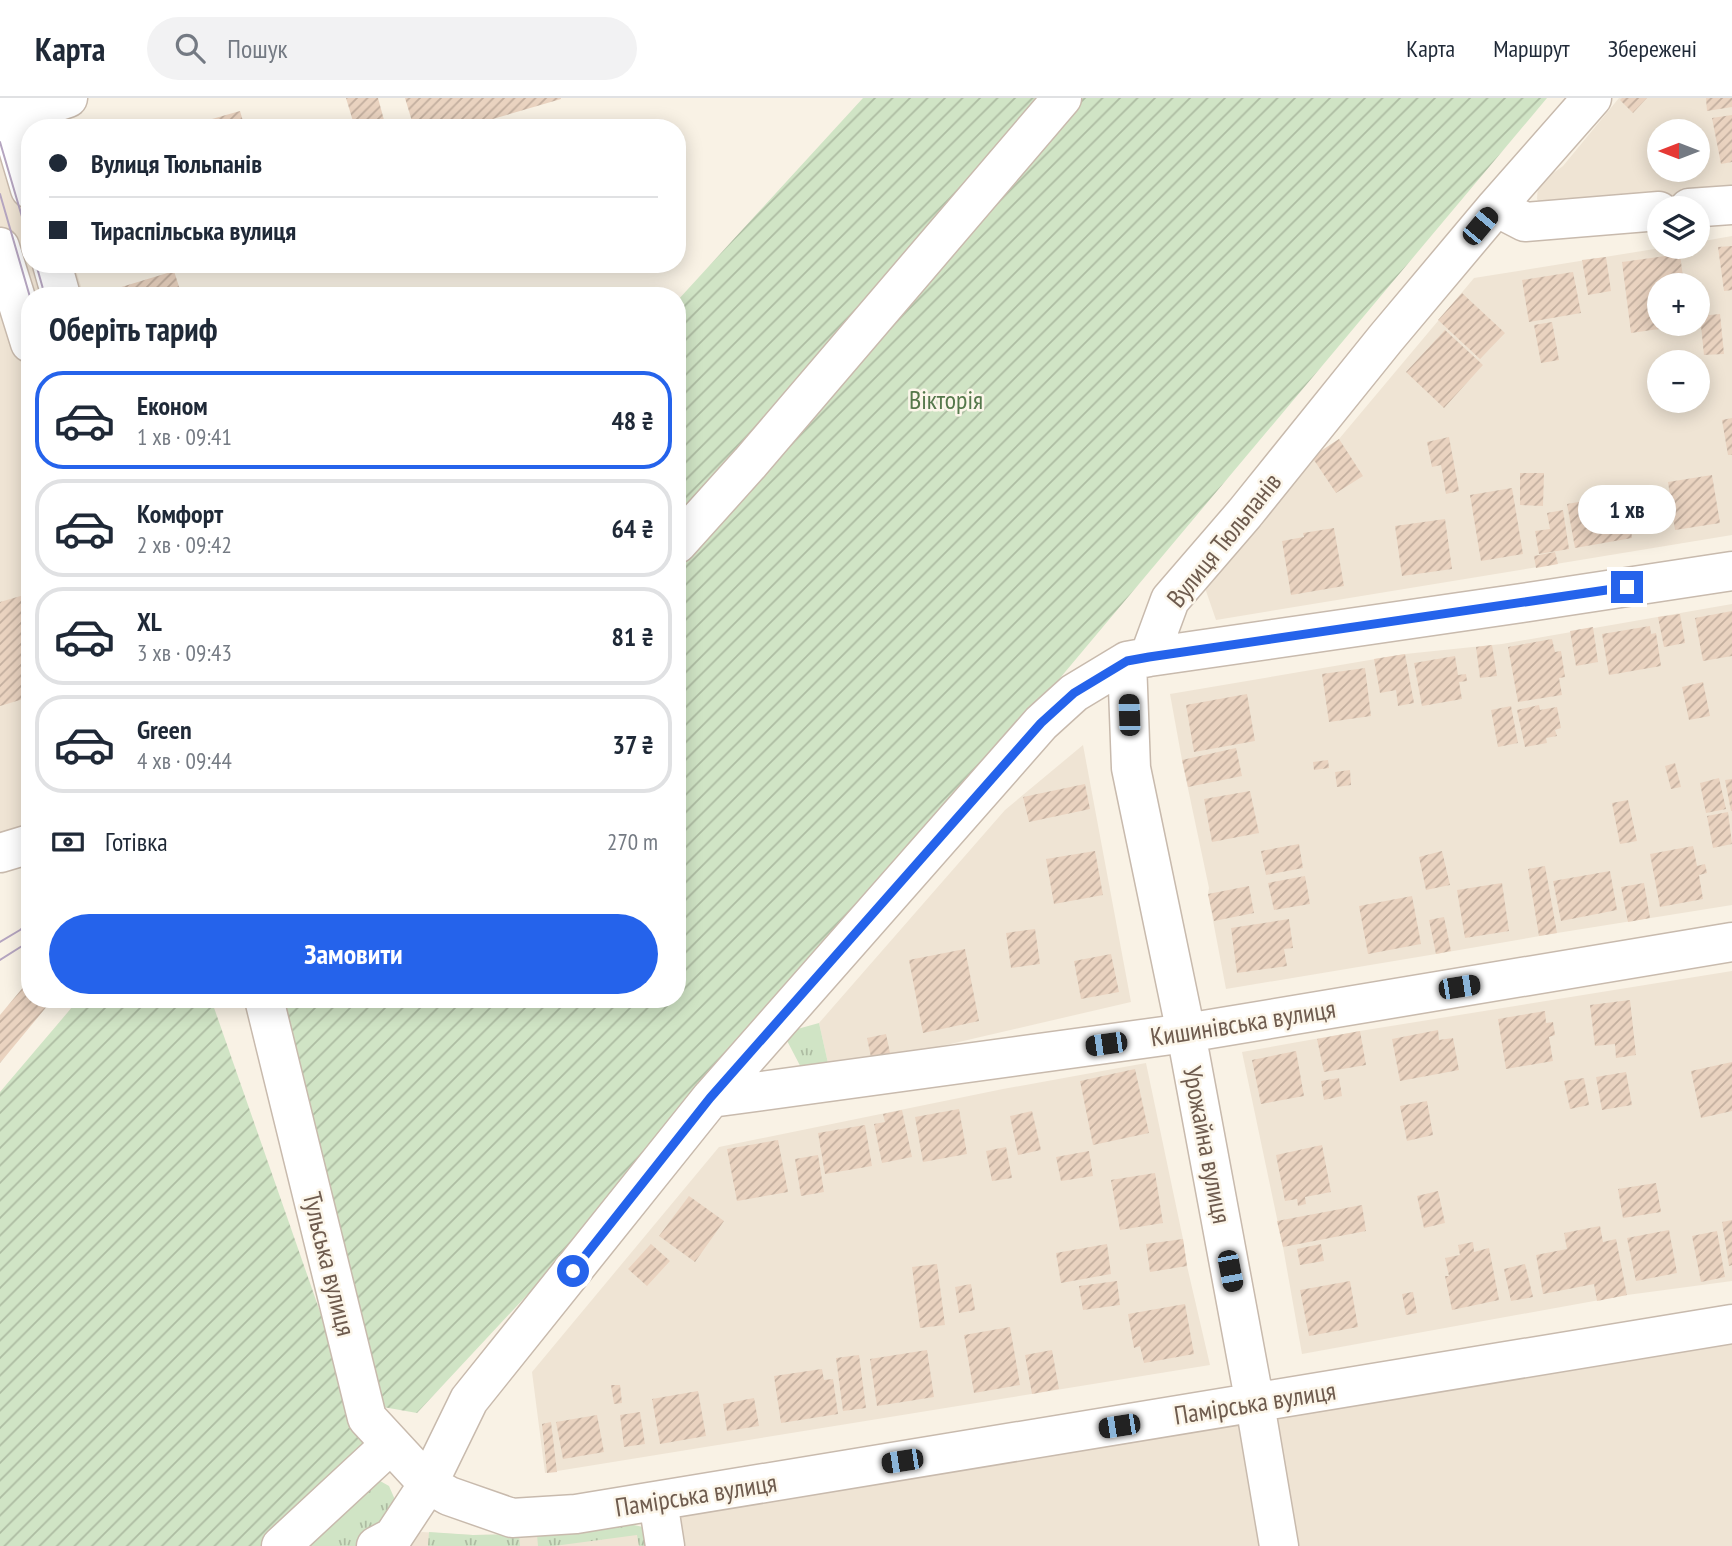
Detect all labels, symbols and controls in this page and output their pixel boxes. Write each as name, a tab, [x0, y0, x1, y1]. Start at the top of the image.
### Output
search box	[147, 17, 637, 80]
text: Карта	[35, 27, 105, 70]
icon: search	[171, 29, 209, 67]
text: Пошук	[227, 32, 288, 65]
text: Карта	[1406, 33, 1455, 64]
text: Маршрут	[1493, 33, 1570, 64]
text: Збережені	[1608, 33, 1697, 64]
north arrow	[1647, 119, 1710, 182]
map controls	[1647, 119, 1710, 413]
text: Вулиця Тюльпанів	[91, 147, 262, 180]
button: layers	[1647, 196, 1710, 259]
car	[1459, 203, 1502, 249]
text: Тираспільська вулиця	[91, 214, 296, 247]
button: +	[1647, 273, 1710, 336]
text: Оберіть тариф	[49, 308, 217, 350]
button: −	[1647, 350, 1710, 413]
park label: Вікторія	[909, 383, 983, 416]
icon: car	[53, 389, 116, 452]
text: Економ	[137, 389, 208, 422]
text: 48 ₴	[611, 404, 654, 437]
text: 1 хв · 09:41	[137, 422, 232, 451]
street label: Вулиця Тюльпанів	[1159, 466, 1288, 614]
callout: 1 хв	[1578, 486, 1676, 534]
text: 1 хв	[1609, 495, 1645, 524]
icon: car	[53, 497, 116, 560]
text: Комфорт	[137, 497, 223, 530]
text: 64 ₴	[611, 512, 654, 545]
text: 2 хв · 09:42	[137, 530, 232, 559]
route end	[1611, 571, 1643, 603]
icon: car	[53, 605, 116, 668]
text: XL	[137, 605, 162, 638]
text: 81 ₴	[611, 620, 654, 653]
text: 3 хв · 09:43	[137, 638, 232, 667]
car	[1118, 694, 1141, 736]
icon: car	[53, 713, 116, 776]
text: Green	[137, 713, 192, 746]
text: 37 ₴	[613, 728, 654, 761]
text: 4 хв · 09:44	[137, 746, 232, 775]
icon: cash	[49, 823, 87, 861]
text: Готівка	[105, 825, 168, 858]
text: 270 m	[607, 827, 658, 856]
button: Замовити	[49, 914, 658, 994]
car	[1437, 973, 1482, 1001]
street label: Кишинівська вулиця	[1148, 992, 1338, 1053]
car	[1084, 1031, 1129, 1057]
street label: Урожайна вулиця	[1176, 1064, 1239, 1226]
street label: Тульська вулиця	[296, 1189, 363, 1339]
car	[1216, 1248, 1245, 1294]
route start	[557, 1255, 589, 1287]
street label: Памірська вулиця	[1172, 1373, 1338, 1432]
car	[1097, 1412, 1142, 1440]
car	[880, 1447, 925, 1475]
street label: Памірська вулиця	[613, 1465, 779, 1524]

